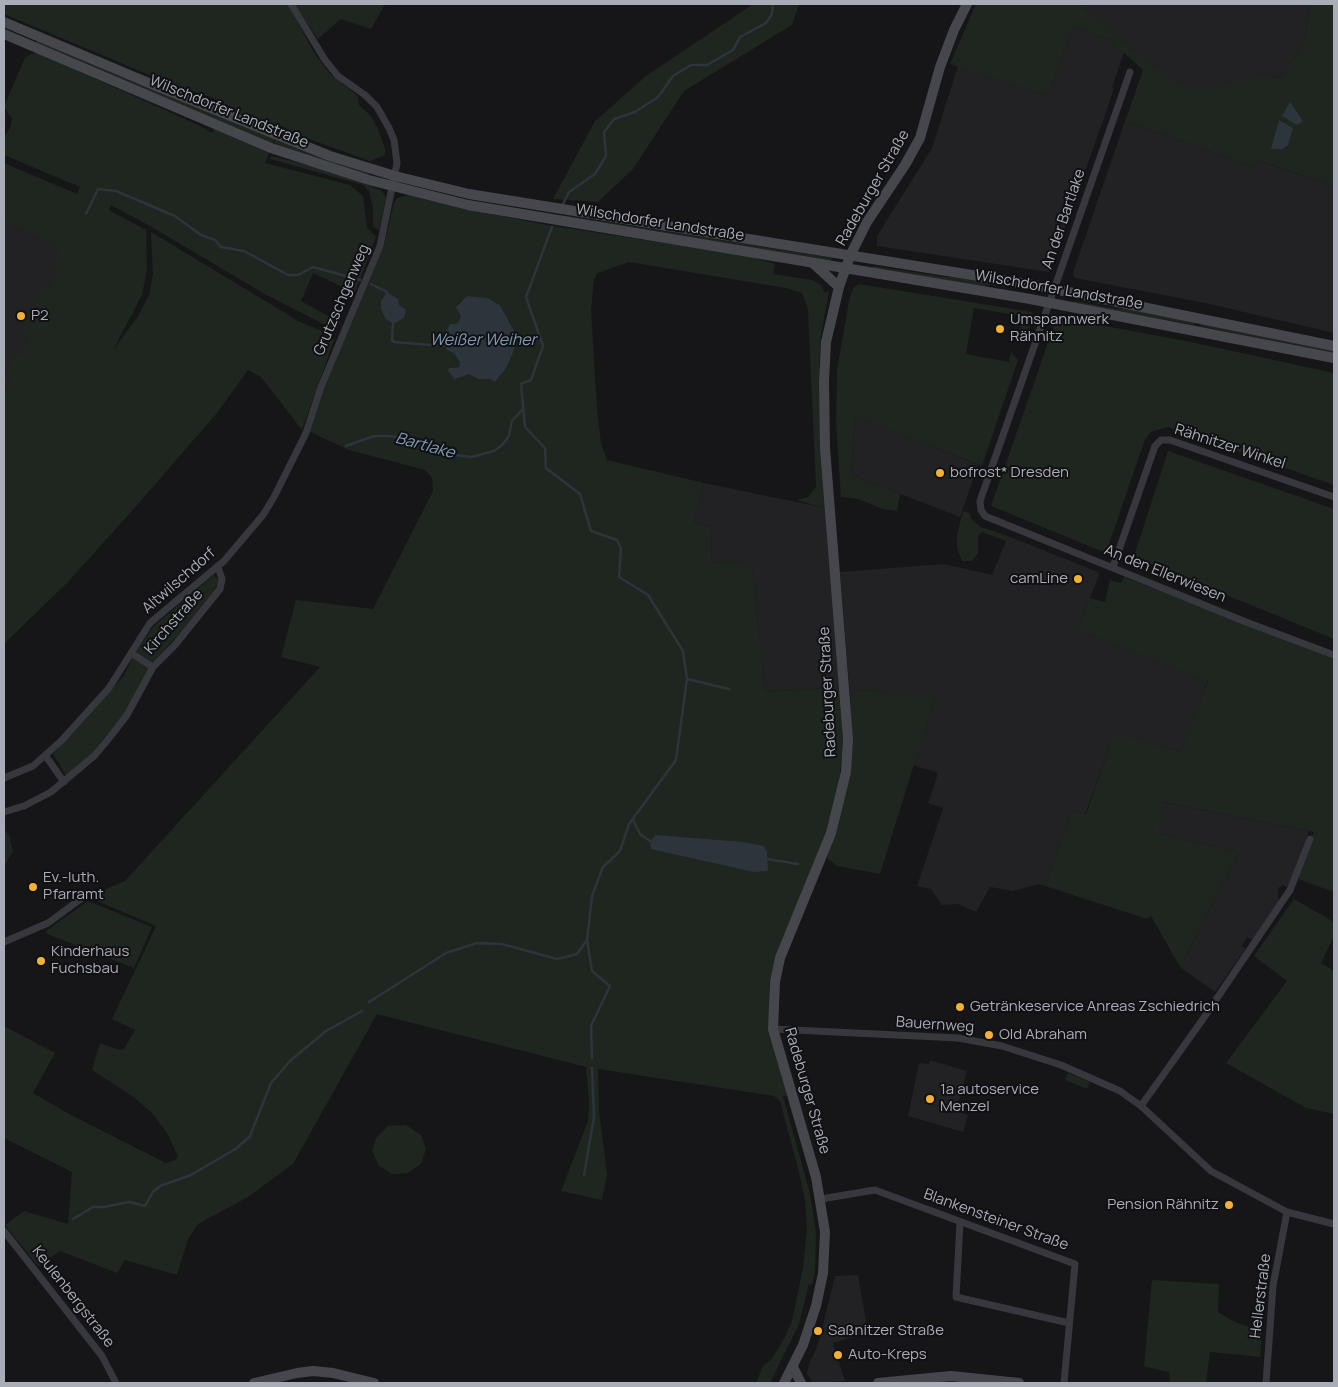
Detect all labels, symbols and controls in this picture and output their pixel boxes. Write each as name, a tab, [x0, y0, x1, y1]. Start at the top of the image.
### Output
street label: Wilschdorfer Landstraße	[147, 72, 311, 152]
street label: Radeburger Straße	[832, 127, 914, 249]
street label: An der Bartlake	[1039, 167, 1089, 271]
street label: Wilschdorfer Landstraße	[575, 201, 745, 245]
street label: Grutzschgenweg	[310, 242, 374, 358]
street label: Wilschdorfer Landstraße	[974, 266, 1144, 314]
place label: P2	[31, 307, 49, 325]
marker: P2	[15, 310, 27, 322]
place label: Umspannwerk Rähnitz	[1010, 311, 1109, 346]
marker: Umspannwerk Rähnitz	[994, 323, 1006, 335]
water label: Weißer Weiher	[430, 331, 536, 351]
street label: Rähnitzer Winkel	[1172, 421, 1288, 473]
water label: Bartlake	[393, 429, 457, 463]
place label: bofrost* Dresden	[950, 464, 1069, 482]
marker: bofrost* Dresden	[934, 467, 946, 479]
street label: An den Ellerwiesen	[1102, 541, 1228, 607]
street label: Altwilschdorf	[139, 544, 219, 618]
place label: camLine	[1010, 570, 1068, 588]
marker: camLine	[1072, 573, 1084, 585]
street label: Kirchstraße	[141, 586, 207, 658]
street label: Radeburger Straße	[816, 626, 840, 758]
place label: Ev.-luth. Pfarramt	[43, 869, 104, 904]
marker: Ev.-luth. Pfarramt	[27, 881, 39, 893]
place label: Kinderhaus Fuchsbau	[51, 943, 129, 978]
marker: Kinderhaus Fuchsbau	[35, 955, 47, 967]
place label: Getränkeservice Anreas Zschiedrich	[970, 998, 1220, 1016]
marker: Getränkeservice Anreas Zschiedrich	[954, 1001, 966, 1013]
street label: Bauernweg	[895, 1013, 975, 1037]
street label: Radeburger Straße	[780, 1026, 834, 1156]
place label: Old Abraham	[999, 1026, 1087, 1044]
marker: Old Abraham	[983, 1029, 995, 1041]
place label: 1a autoservice Menzel	[940, 1081, 1039, 1116]
marker: 1a autoservice Menzel	[924, 1093, 936, 1105]
street label: Blankensteiner Straße	[921, 1185, 1071, 1255]
place label: Pension Rähnitz	[1107, 1196, 1219, 1214]
marker: Pension Rähnitz	[1223, 1199, 1235, 1211]
street label: Keulenbergstraße	[28, 1243, 118, 1351]
street label: Hellerstraße	[1247, 1253, 1275, 1339]
place label: Saßnitzer Straße	[828, 1322, 944, 1340]
marker: Saßnitzer Straße	[812, 1325, 824, 1337]
place label: Auto-Kreps	[848, 1346, 927, 1364]
marker: Auto-Kreps	[832, 1349, 844, 1361]

